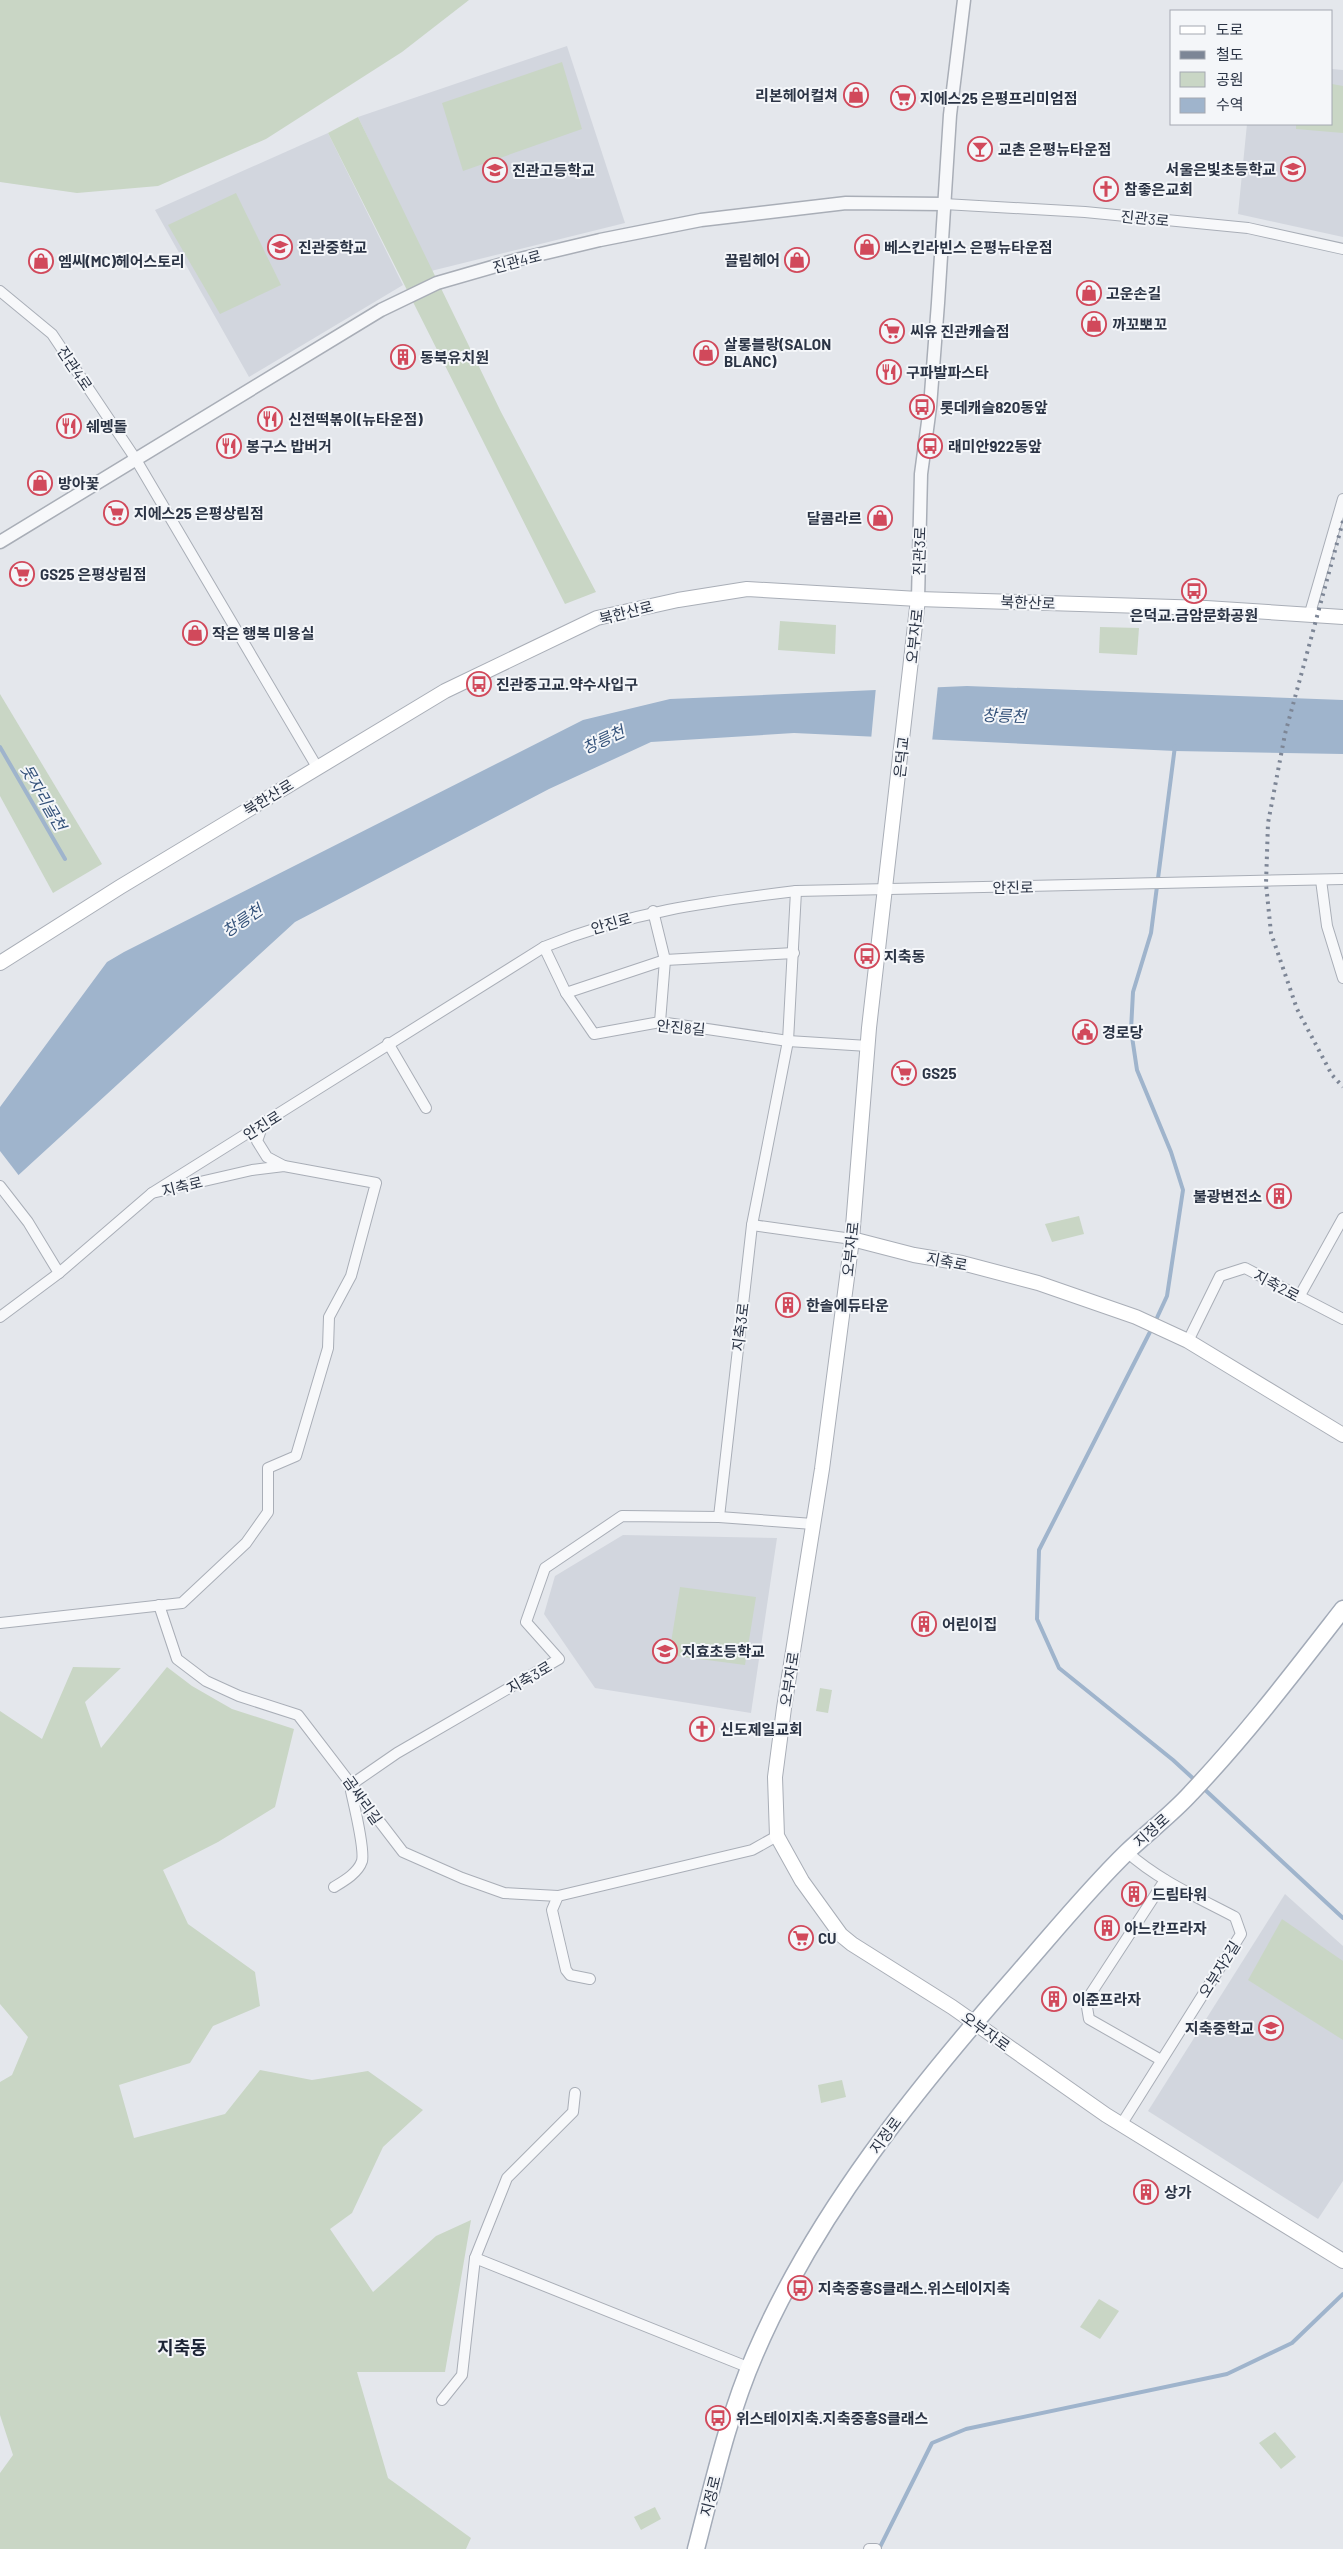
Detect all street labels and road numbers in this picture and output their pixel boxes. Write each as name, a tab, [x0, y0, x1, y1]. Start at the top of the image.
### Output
street label: 진관3로	[1120, 206, 1170, 230]
street label: 진관4로	[491, 246, 543, 276]
street label: 진관4로	[54, 342, 96, 394]
street label: 진관3로	[909, 526, 929, 576]
street label: 북한산로	[1000, 592, 1056, 612]
street label: 북한산로	[597, 597, 655, 627]
street label: 오부자로	[902, 608, 926, 664]
street label: 은덕교	[890, 735, 912, 779]
street label: 북한산로	[240, 775, 296, 819]
street label: 안진로	[992, 878, 1034, 896]
street label: 안진로	[589, 909, 633, 937]
street label: 안진8길	[656, 1016, 706, 1038]
street label: 안진로	[240, 1106, 284, 1144]
street label: 지축로	[160, 1172, 204, 1200]
street label: 오부자로	[838, 1221, 862, 1277]
street label: 지축로	[925, 1248, 969, 1274]
street label: 지축2로	[1251, 1265, 1303, 1305]
street label: 지축3로	[728, 1302, 752, 1352]
street label: 오부자로	[776, 1650, 802, 1708]
street label: 지축3로	[503, 1657, 555, 1697]
street label: 곰싸리길	[340, 1772, 386, 1828]
street label: 지정로	[1130, 1809, 1172, 1851]
street label: 오부자2길	[1195, 1937, 1243, 2001]
street label: 오부자로	[958, 2007, 1014, 2055]
street label: 지정로	[866, 2113, 904, 2157]
street label: 지정로	[696, 2474, 724, 2518]

